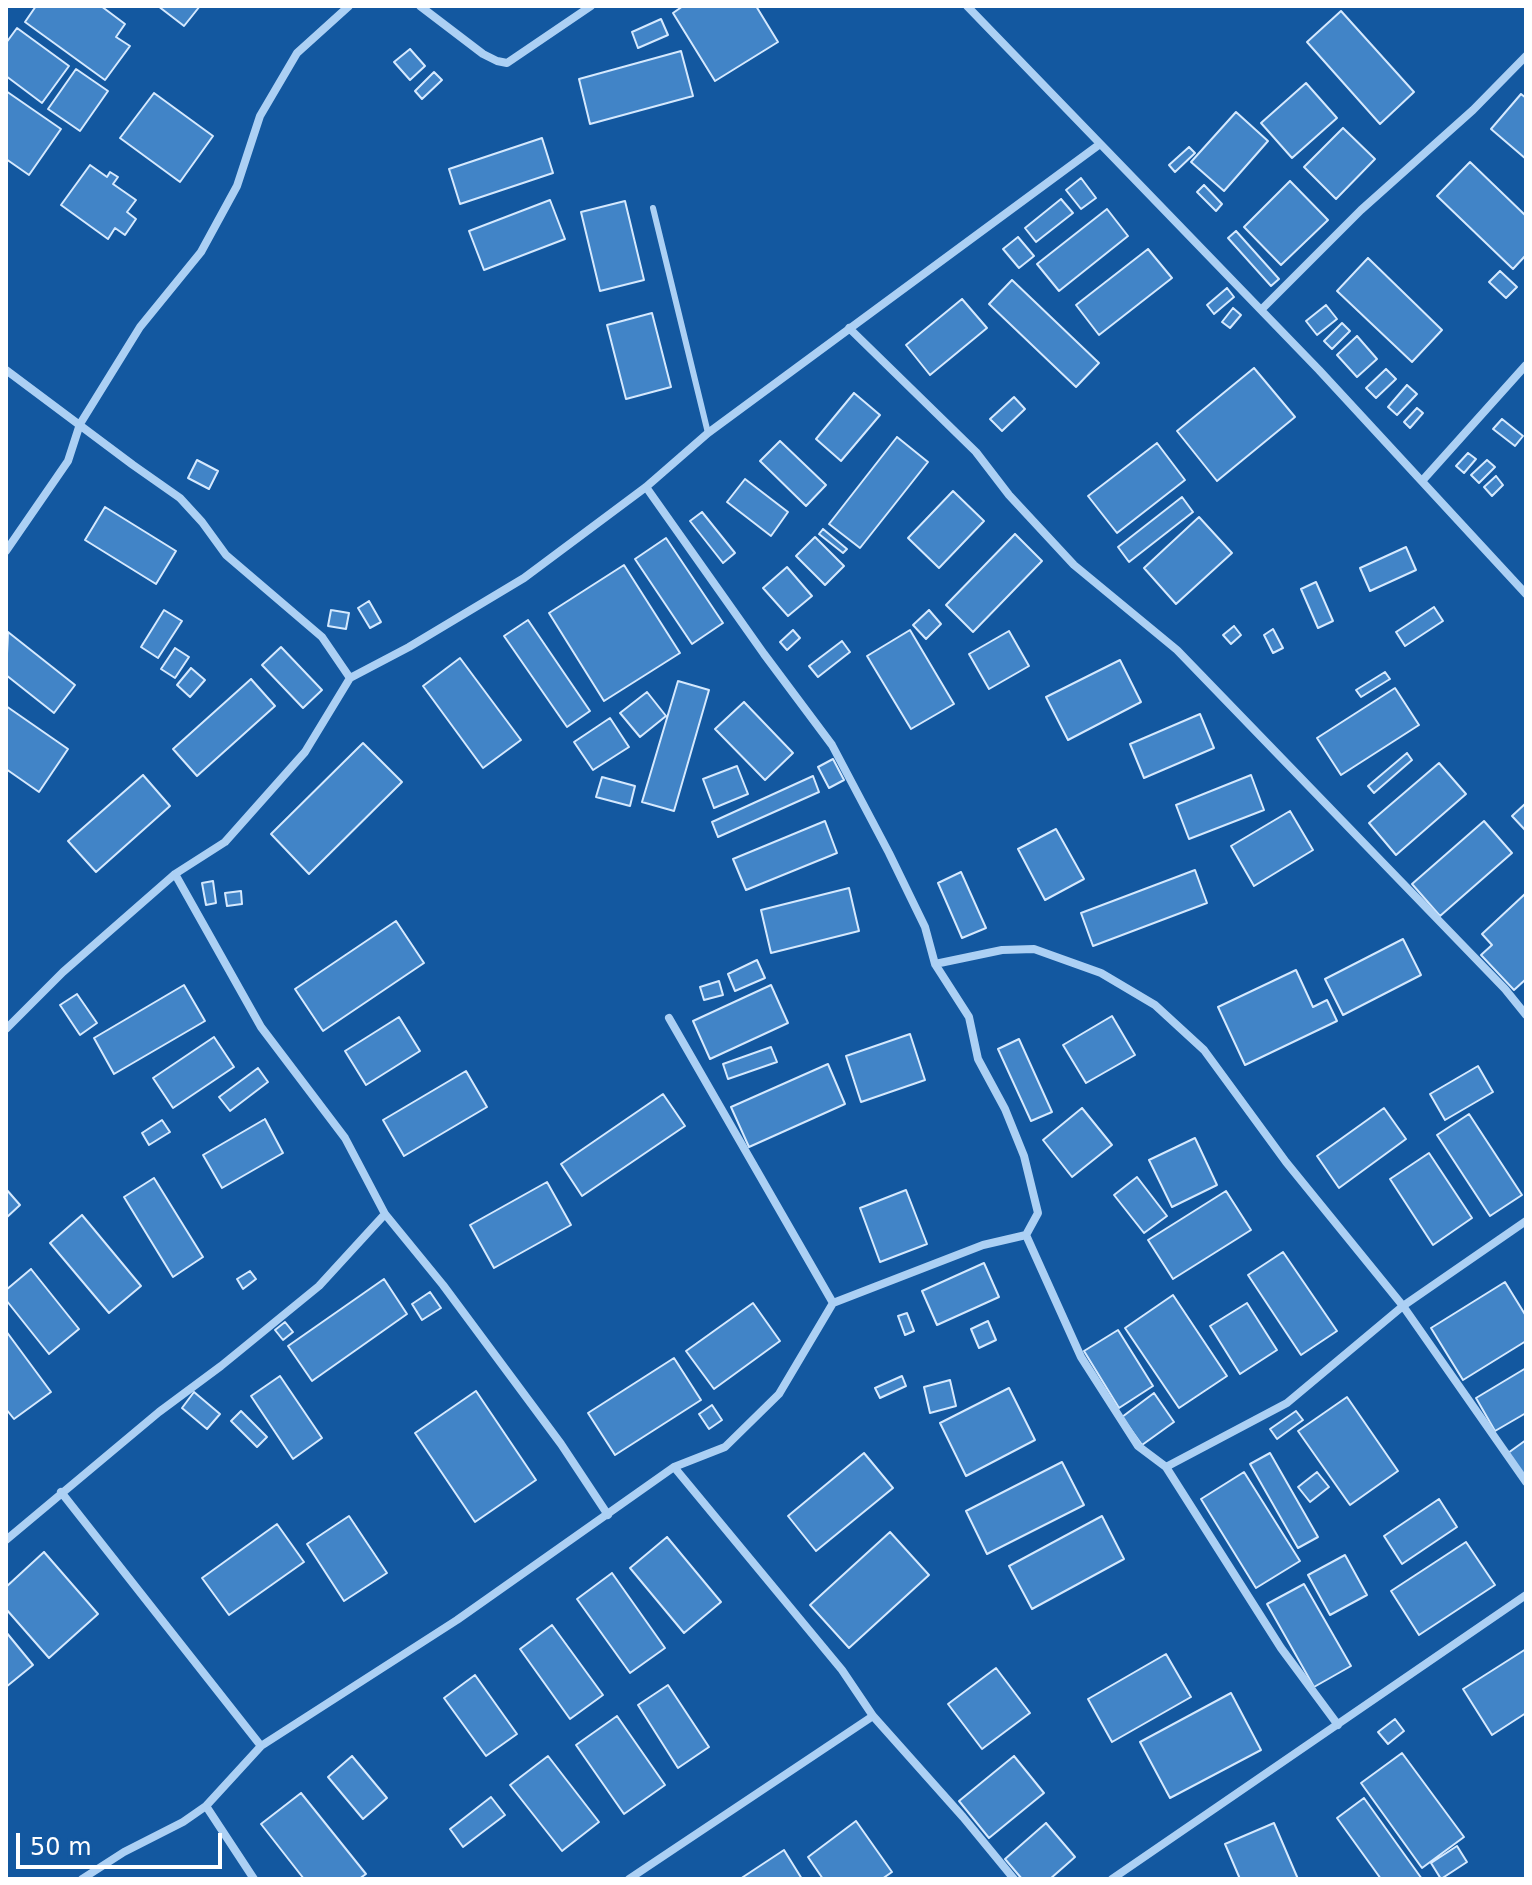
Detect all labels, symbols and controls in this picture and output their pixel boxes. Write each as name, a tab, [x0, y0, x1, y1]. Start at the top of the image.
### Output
scale bar	[20, 1817, 226, 1867]
text: 50 m	[30, 1833, 92, 1861]

